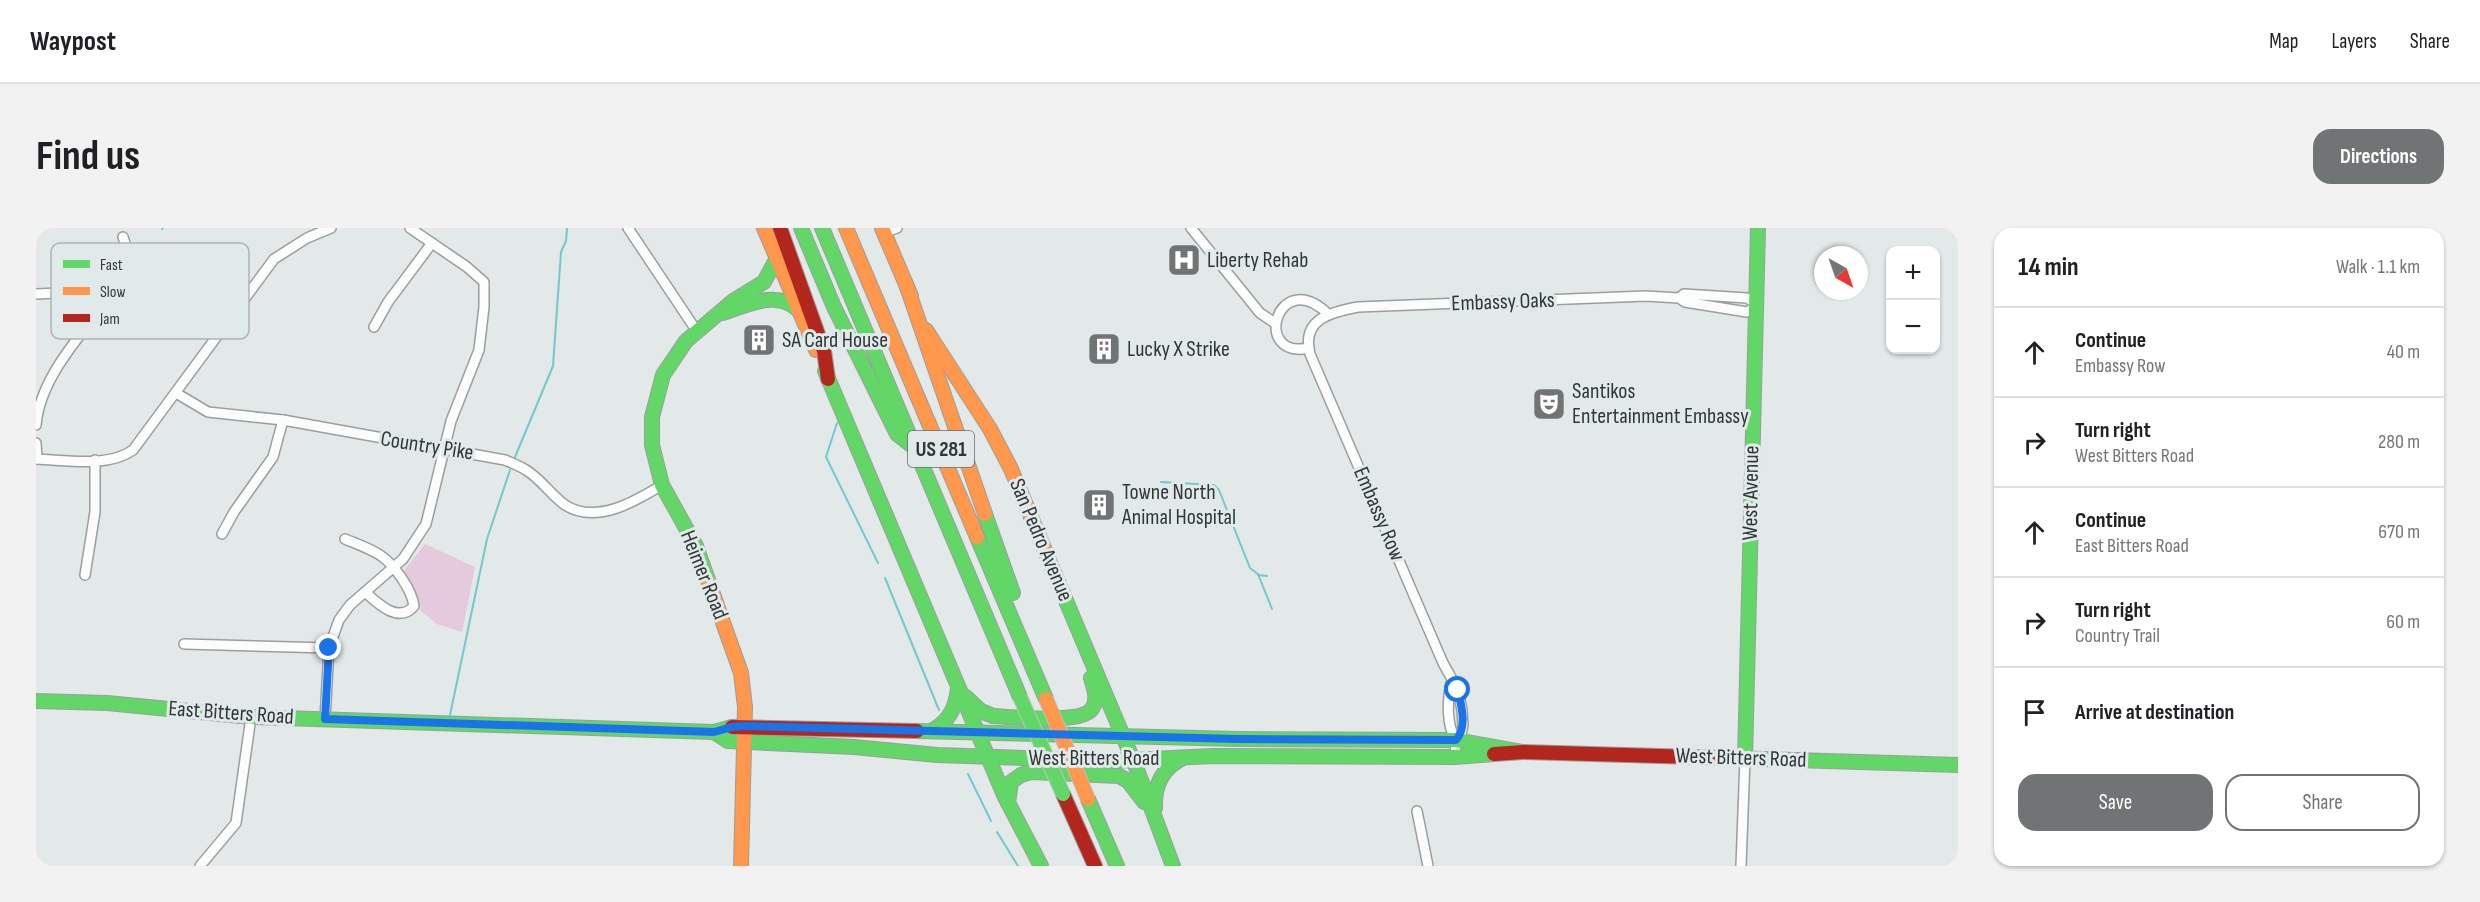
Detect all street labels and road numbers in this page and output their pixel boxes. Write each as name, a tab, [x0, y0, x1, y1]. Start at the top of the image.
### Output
street label: Embassy Oaks	[1451, 287, 1555, 317]
street label: Country Pike	[379, 425, 475, 467]
road number: US 281	[908, 431, 974, 467]
street label: West Avenue	[1737, 445, 1765, 541]
street label: Embassy Row	[1347, 463, 1411, 565]
street label: San Pedro Avenue	[1003, 475, 1079, 605]
street label: Heimer Road	[674, 527, 734, 623]
street label: East Bitters Road	[168, 695, 294, 731]
street label: West Bitters Road	[1675, 742, 1807, 774]
street label: West Bitters Road	[1029, 745, 1159, 772]

